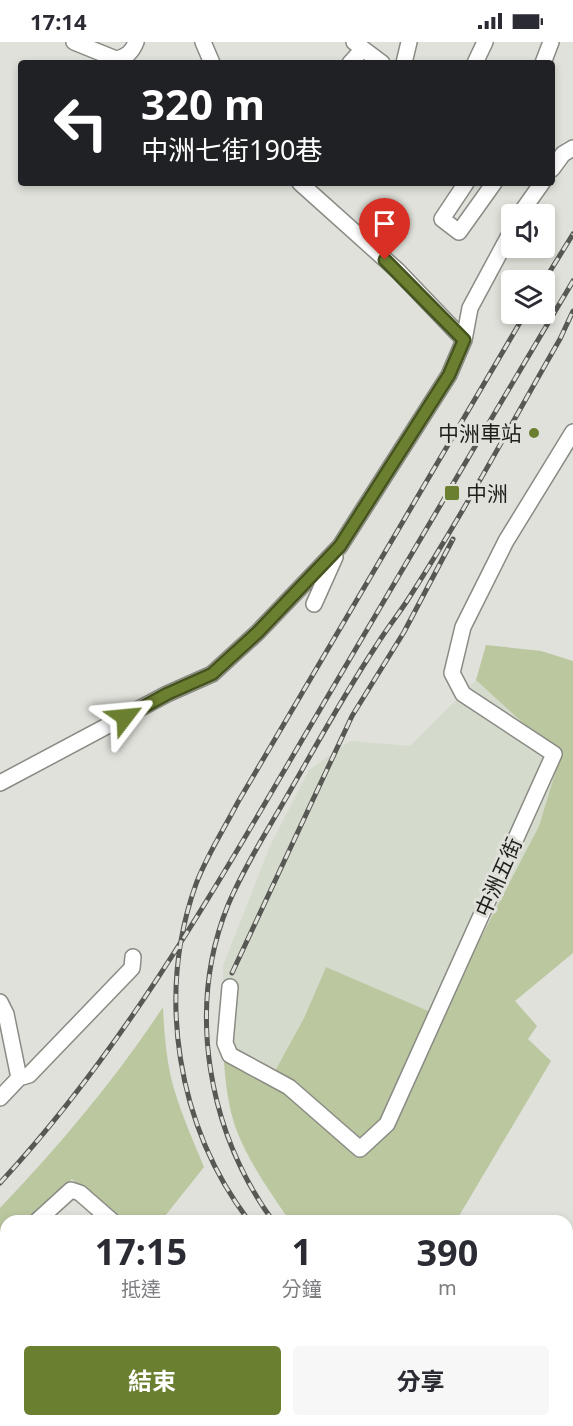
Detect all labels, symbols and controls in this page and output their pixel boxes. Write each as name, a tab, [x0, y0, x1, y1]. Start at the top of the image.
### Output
text: 17:14	[30, 6, 87, 36]
text: 320 m	[141, 75, 265, 132]
icon: left	[42, 84, 120, 162]
text: 中洲七街190巷	[141, 131, 322, 168]
pin	[359, 198, 410, 260]
map controls	[501, 204, 555, 324]
button: sound	[501, 204, 555, 258]
icon: arrive	[368, 207, 401, 240]
button: layers	[501, 270, 555, 324]
place label: 中洲車站	[438, 419, 522, 447]
marker: 中洲車站	[527, 426, 541, 440]
place label: 中洲	[466, 479, 508, 507]
marker: 中洲	[443, 484, 461, 502]
position arrow	[93, 685, 157, 749]
street label: 中洲五街	[468, 833, 528, 921]
text: 17:15	[95, 1227, 187, 1276]
text: 1	[292, 1227, 312, 1276]
text: 390	[417, 1228, 478, 1277]
text: m	[438, 1274, 457, 1301]
text: 抵達	[121, 1275, 161, 1302]
text: 分鐘	[282, 1275, 322, 1302]
button: 結束	[24, 1346, 281, 1415]
button: 分享	[293, 1346, 549, 1415]

